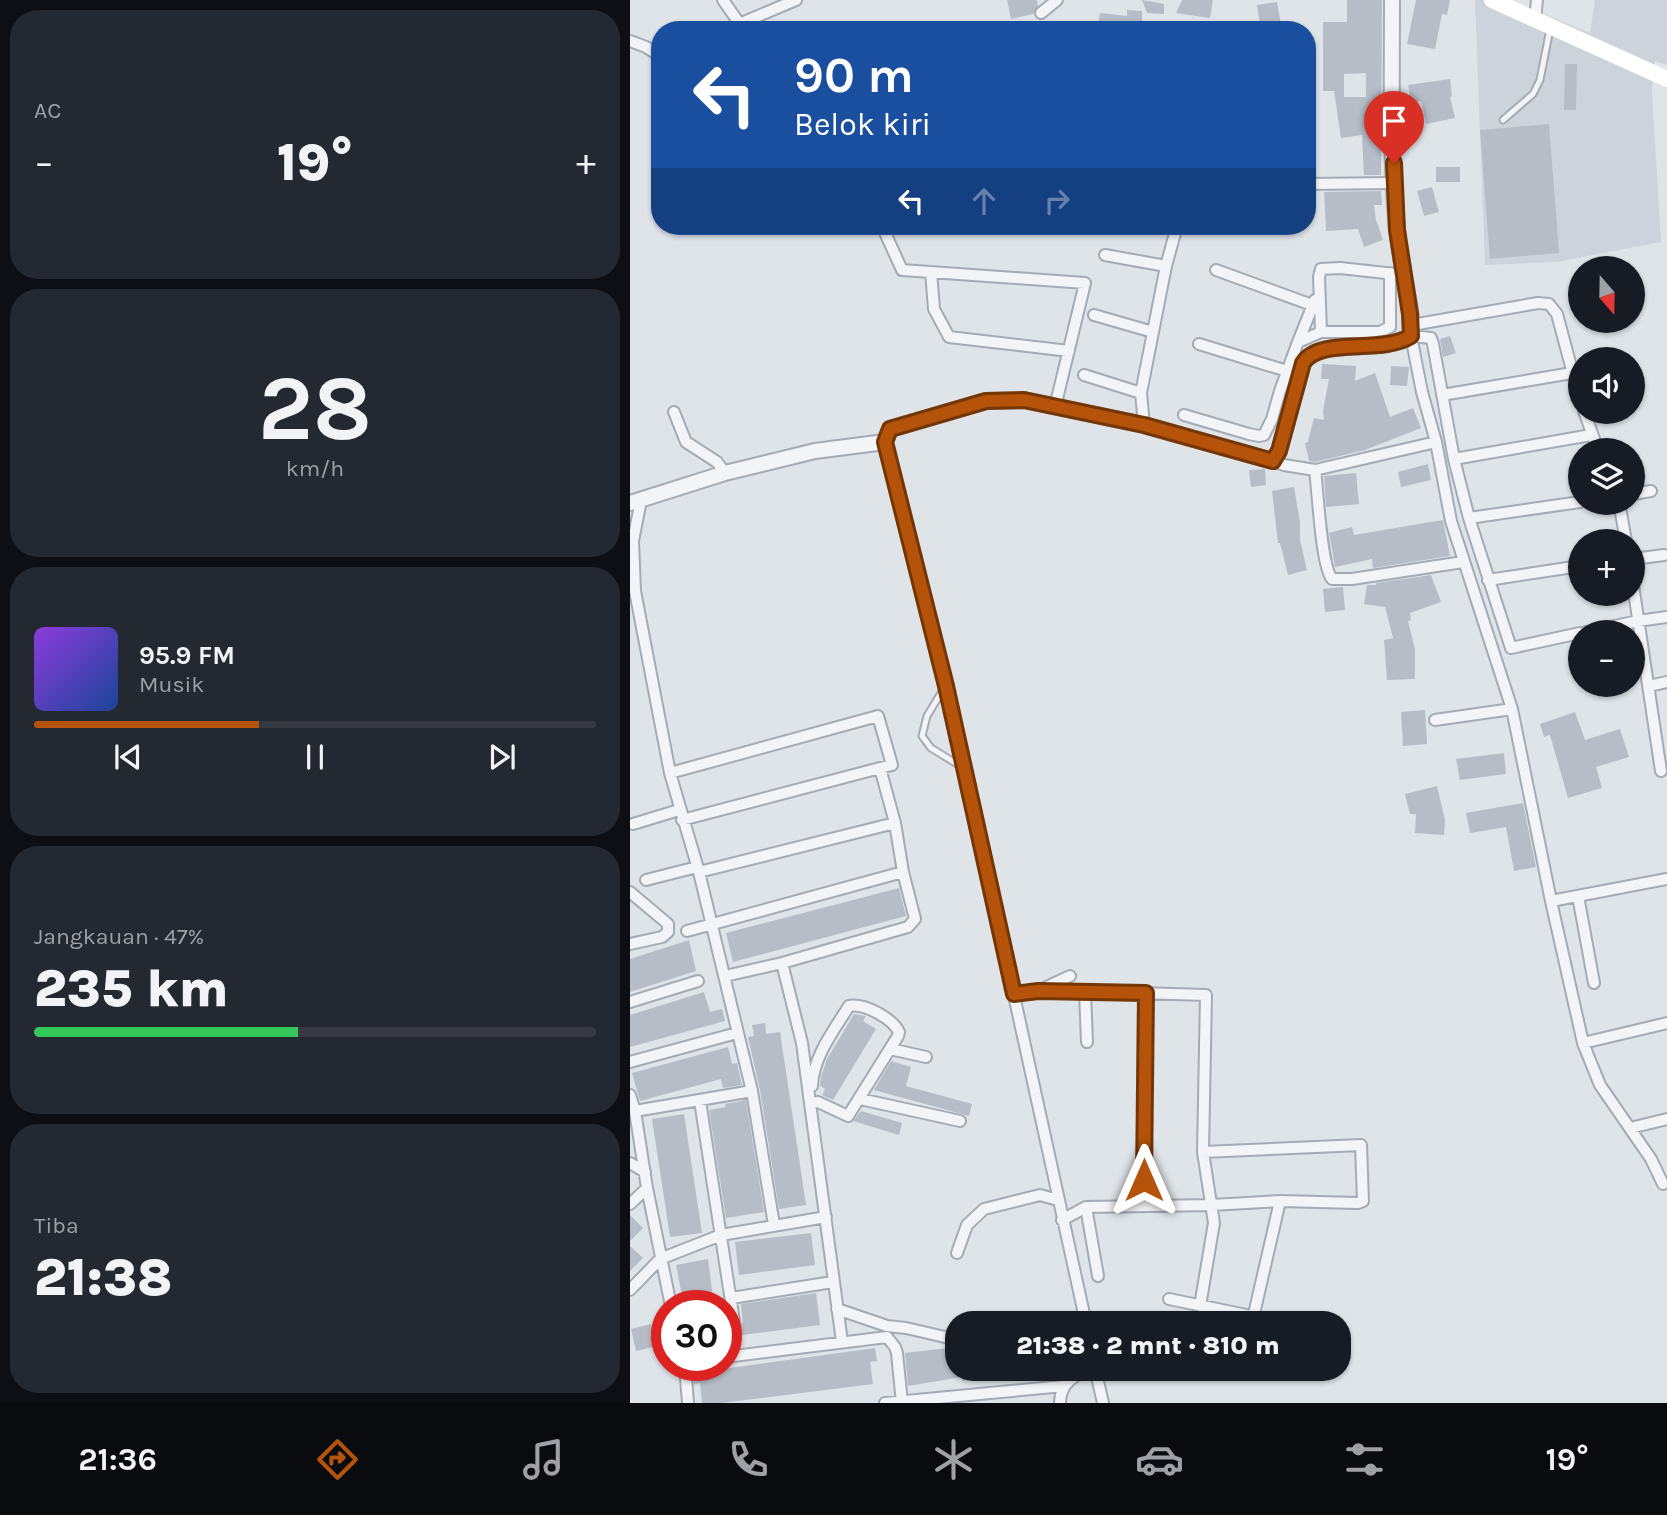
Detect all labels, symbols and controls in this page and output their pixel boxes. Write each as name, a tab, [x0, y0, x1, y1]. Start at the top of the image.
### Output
text: 90 m	[794, 47, 914, 104]
icon: left	[679, 49, 770, 140]
pin	[1364, 91, 1424, 163]
text: AC	[34, 97, 61, 124]
icon: arrive	[1375, 102, 1413, 140]
text: Belok kiri	[794, 106, 931, 143]
text: 19°	[277, 132, 353, 193]
text: −	[34, 140, 54, 185]
text: +	[576, 140, 596, 185]
icon: left	[892, 182, 930, 220]
icon: ahead	[965, 182, 1003, 220]
icon: right	[1038, 182, 1076, 220]
north arrow	[1568, 256, 1645, 332]
map controls	[1568, 256, 1645, 697]
button: sound	[1568, 347, 1645, 424]
text: 28	[258, 356, 372, 462]
button: layers	[1568, 438, 1645, 515]
text: km/h	[286, 455, 344, 482]
button: +	[1568, 529, 1645, 606]
button: −	[1568, 620, 1645, 697]
text: 95.9 FM	[139, 640, 235, 671]
text: Musik	[139, 671, 204, 698]
icon: previous	[109, 738, 147, 776]
icon: pause	[296, 738, 334, 776]
icon: next	[483, 738, 521, 776]
text: Jangkauan · 47%	[34, 923, 204, 950]
text: 235 km	[34, 958, 229, 1019]
position arrow	[1107, 1143, 1181, 1217]
text: Tiba	[34, 1212, 79, 1239]
text: 21:38	[34, 1247, 172, 1308]
speed limit sign: 30	[651, 1290, 742, 1381]
text: 21:38 · 2 mnt · 810 m	[1016, 1330, 1280, 1361]
icon: directions	[313, 1435, 362, 1484]
icon: music	[519, 1435, 568, 1484]
icon: phone	[724, 1435, 773, 1484]
icon: climate	[929, 1435, 978, 1484]
icon: car	[1135, 1435, 1184, 1484]
icon: filters	[1340, 1435, 1389, 1484]
text: 21:36	[78, 1441, 157, 1478]
text: 19°	[1545, 1441, 1589, 1478]

